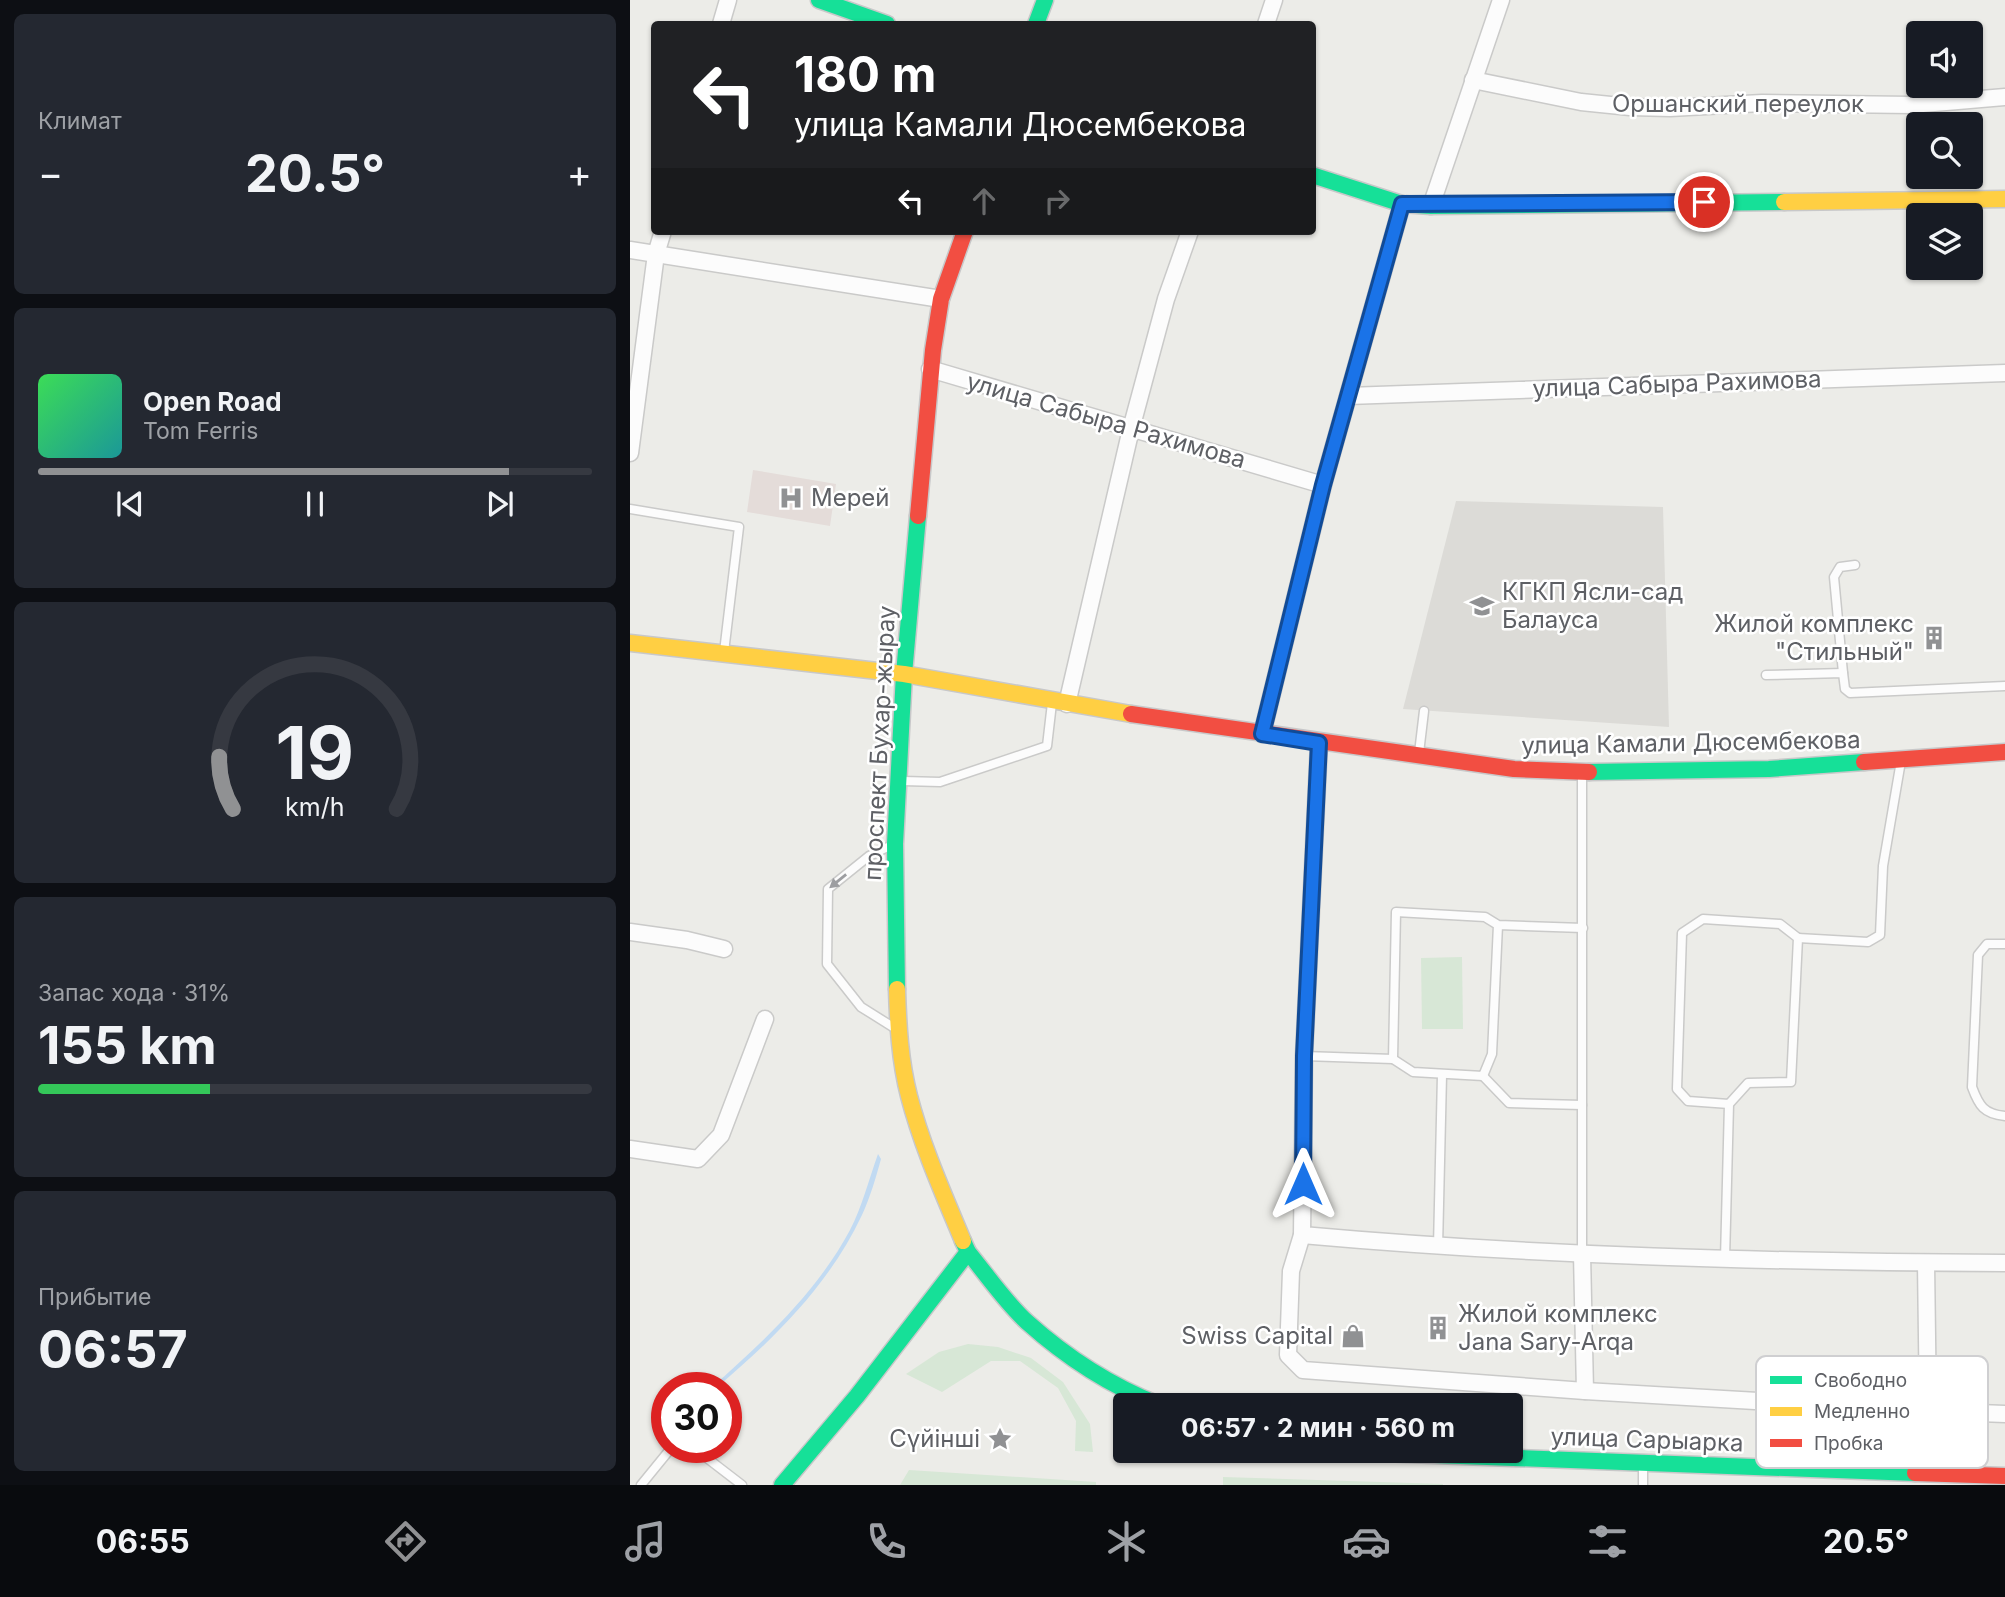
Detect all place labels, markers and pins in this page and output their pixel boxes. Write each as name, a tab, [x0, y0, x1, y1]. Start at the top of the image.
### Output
pin	[1674, 172, 1734, 232]
place label: Мерей	[811, 483, 890, 512]
hospital icon: Мерей	[777, 484, 805, 512]
place label: КГКП Ясли-сад Балауса	[1502, 577, 1683, 634]
school or university icon: КГКП Ясли-сад Балауса	[1468, 592, 1496, 620]
place label: Жилой комплекс "Стильный"	[1714, 609, 1914, 666]
building icon: Жилой комплекс "Стильный"	[1920, 624, 1948, 652]
place label: Жилой комплекс Jana Sary-Arqa	[1458, 1299, 1658, 1356]
building icon: Жилой комплекс Jana Sary-Arqa	[1424, 1314, 1452, 1342]
place label: Swiss Capital	[1181, 1321, 1333, 1350]
shop icon: Swiss Capital	[1339, 1322, 1367, 1350]
place label: Сүйінші	[889, 1424, 980, 1453]
place icon: Сүйінші	[986, 1425, 1014, 1453]

